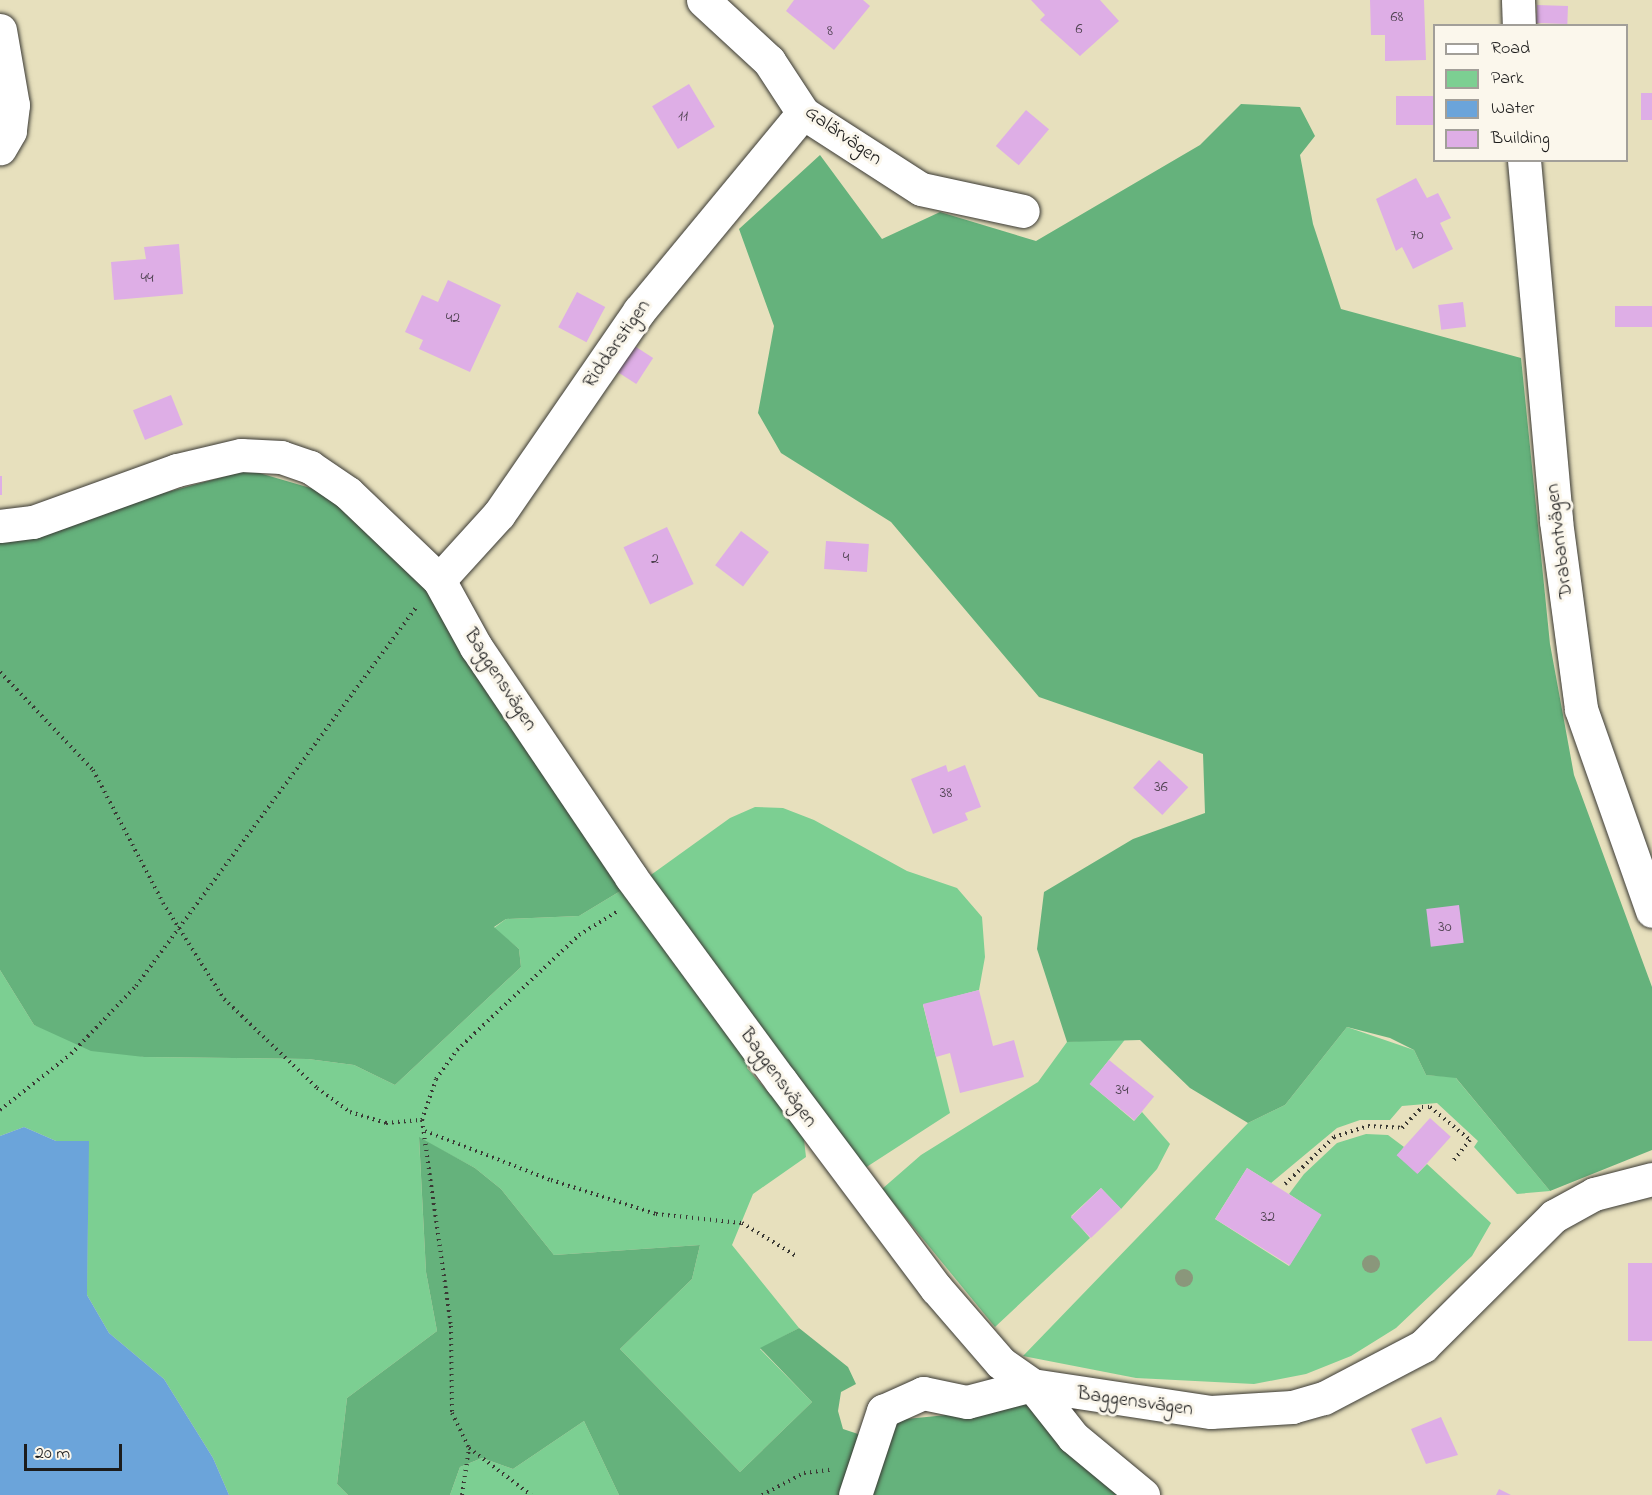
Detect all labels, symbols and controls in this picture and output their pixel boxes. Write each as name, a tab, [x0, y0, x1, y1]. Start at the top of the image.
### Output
house number: 68	[1390, 7, 1404, 27]
house number: 6	[1075, 19, 1083, 39]
house number: 8	[827, 21, 833, 41]
legend	[1433, 24, 1628, 162]
text: Road	[1491, 36, 1530, 62]
text: Park	[1491, 66, 1524, 92]
text: Water	[1491, 96, 1534, 122]
street label: Galärvägen	[800, 101, 886, 171]
house number: 11	[678, 106, 688, 126]
text: Building	[1491, 126, 1550, 152]
house number: 70	[1410, 225, 1424, 245]
house number: 44	[140, 268, 154, 288]
street label: Riddarstigen	[578, 295, 656, 393]
house number: 42	[446, 308, 460, 328]
street label: Drabantvägen	[1541, 482, 1579, 600]
house number: 4	[843, 547, 849, 567]
house number: 2	[651, 549, 659, 569]
street label: Baggensvägen	[458, 624, 542, 736]
house number: 36	[1154, 777, 1168, 797]
house number: 38	[940, 783, 952, 803]
house number: 30	[1438, 917, 1452, 937]
street label: Baggensvägen	[734, 1024, 822, 1132]
house number: 34	[1115, 1080, 1129, 1100]
house number: 32	[1261, 1207, 1275, 1227]
street label: Baggensvägen	[1075, 1382, 1195, 1422]
scale bar	[27, 1432, 124, 1470]
text: 20 m	[35, 1441, 70, 1467]

